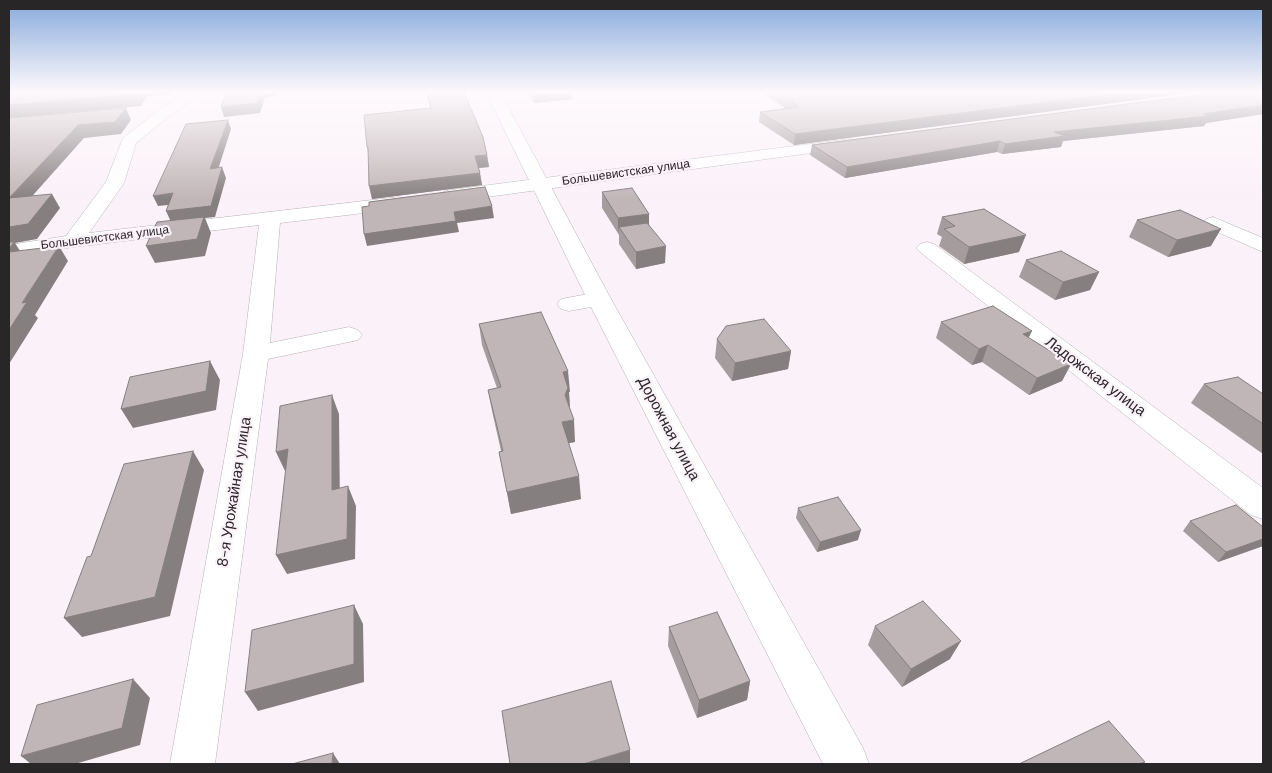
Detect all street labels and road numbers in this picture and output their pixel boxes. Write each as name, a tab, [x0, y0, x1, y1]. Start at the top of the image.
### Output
street label: Большевистская улица	[561, 157, 691, 189]
street label: Большевистская улица	[40, 223, 170, 253]
street label: Ладожская улица	[1041, 333, 1149, 421]
street label: Дорожная улица	[633, 374, 703, 484]
street label: 8-я Урожайная улица	[214, 416, 256, 568]

